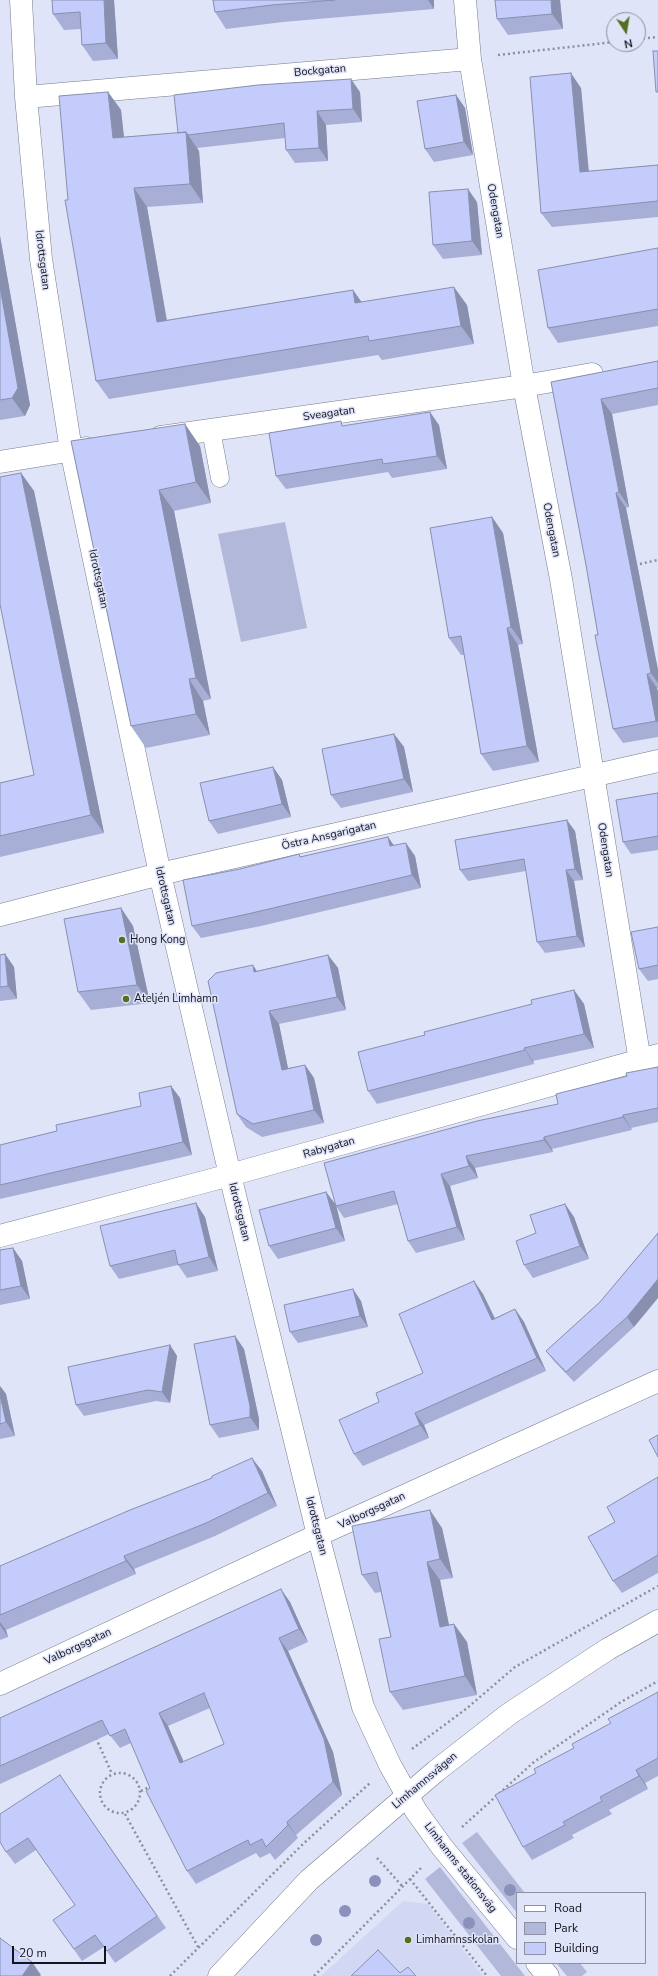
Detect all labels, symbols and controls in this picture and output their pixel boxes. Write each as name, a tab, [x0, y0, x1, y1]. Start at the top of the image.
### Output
north arrow	[606, 12, 646, 52]
text: N	[623, 35, 634, 51]
street label: Bockgatan	[293, 62, 347, 80]
street label: Odengatan	[484, 183, 506, 239]
street label: Idrottsgatan	[32, 229, 52, 291]
street label: Sveagatan	[302, 404, 356, 424]
street label: Odengatan	[539, 502, 563, 558]
street label: Idrottsgatan	[85, 548, 111, 610]
street label: Östra Ansgarigatan	[280, 819, 378, 853]
street label: Odengatan	[594, 822, 616, 878]
street label: Idrottsgatan	[152, 865, 178, 927]
place label: Hong Kong	[130, 933, 186, 947]
marker: Hong Kong	[117, 935, 127, 945]
place label: Ateljén Limhamn	[134, 992, 218, 1006]
marker: Ateljén Limhamn	[121, 994, 131, 1004]
street label: Rabygatan	[302, 1134, 356, 1162]
street label: Idrottsgatan	[225, 1181, 253, 1243]
street label: Valborgsgatan	[336, 1490, 408, 1532]
street label: Idrottsgatan	[302, 1495, 330, 1557]
street label: Valborgsgatan	[42, 1626, 114, 1668]
street label: Limhamnsvägen	[390, 1750, 460, 1812]
street label: Limhamns stationsväg	[421, 1820, 499, 1916]
legend	[516, 1892, 646, 1964]
text: Road	[554, 1900, 582, 1916]
text: Park	[554, 1920, 578, 1936]
place label: Limhamnsskolan	[416, 1933, 499, 1947]
marker: Limhamnsskolan	[403, 1935, 413, 1945]
scale bar	[14, 1938, 108, 1964]
text: Building	[554, 1940, 599, 1956]
text: 20 m	[19, 1945, 47, 1961]

